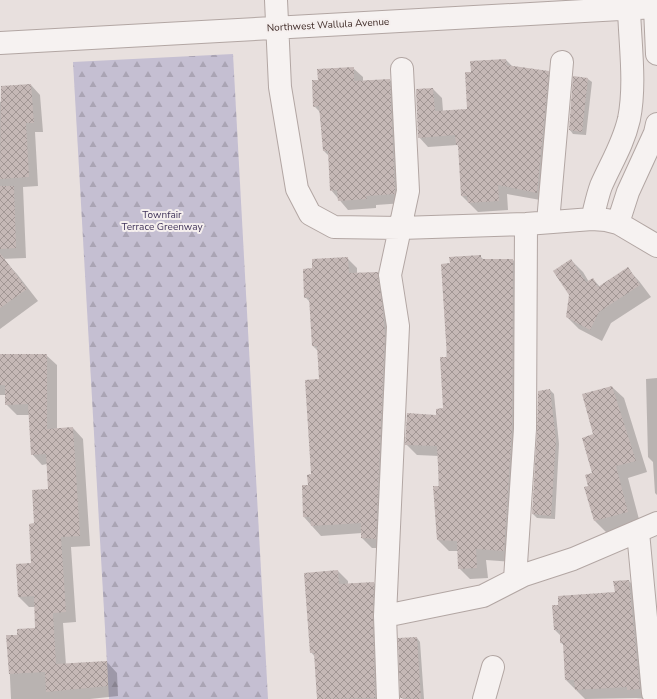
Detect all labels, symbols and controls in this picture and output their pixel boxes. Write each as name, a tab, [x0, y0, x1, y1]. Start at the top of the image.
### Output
street label: Northwest Wallula Avenue	[266, 15, 390, 35]
park label: Townfair Terrace Greenway	[121, 208, 203, 234]

